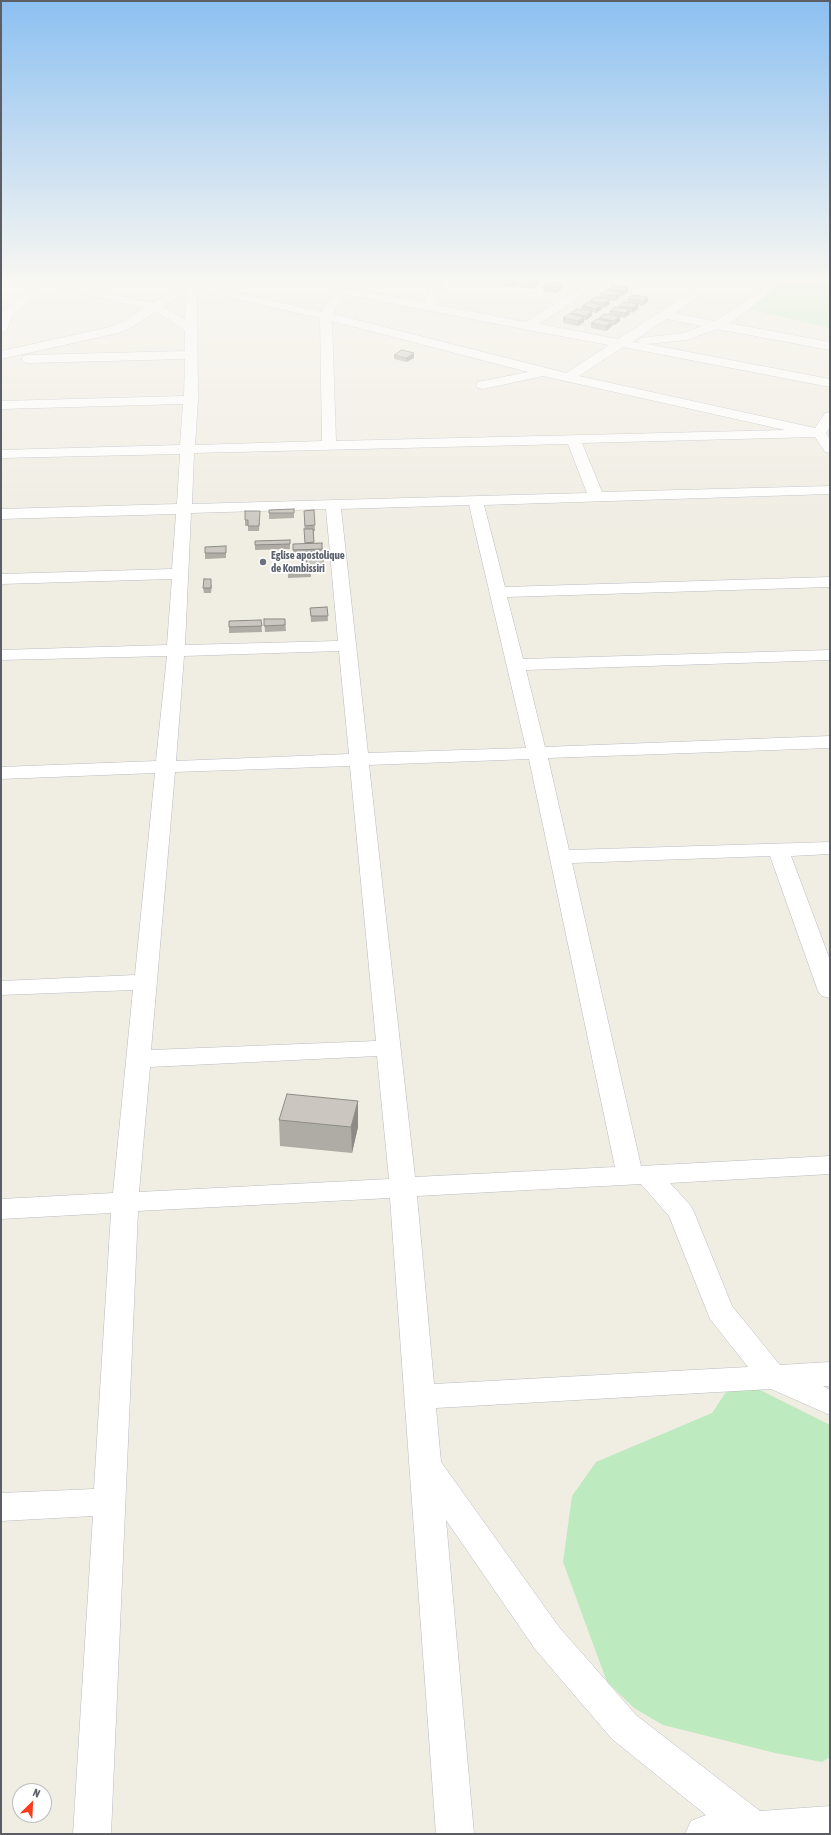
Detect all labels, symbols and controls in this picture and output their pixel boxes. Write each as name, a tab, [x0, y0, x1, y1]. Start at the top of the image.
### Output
place label: Eglise apostolique de Kombissiri	[271, 549, 345, 575]
marker: Eglise apostolique de Kombissiri	[258, 557, 268, 567]
north arrow	[12, 1783, 52, 1823]
text: N	[31, 1786, 42, 1800]

